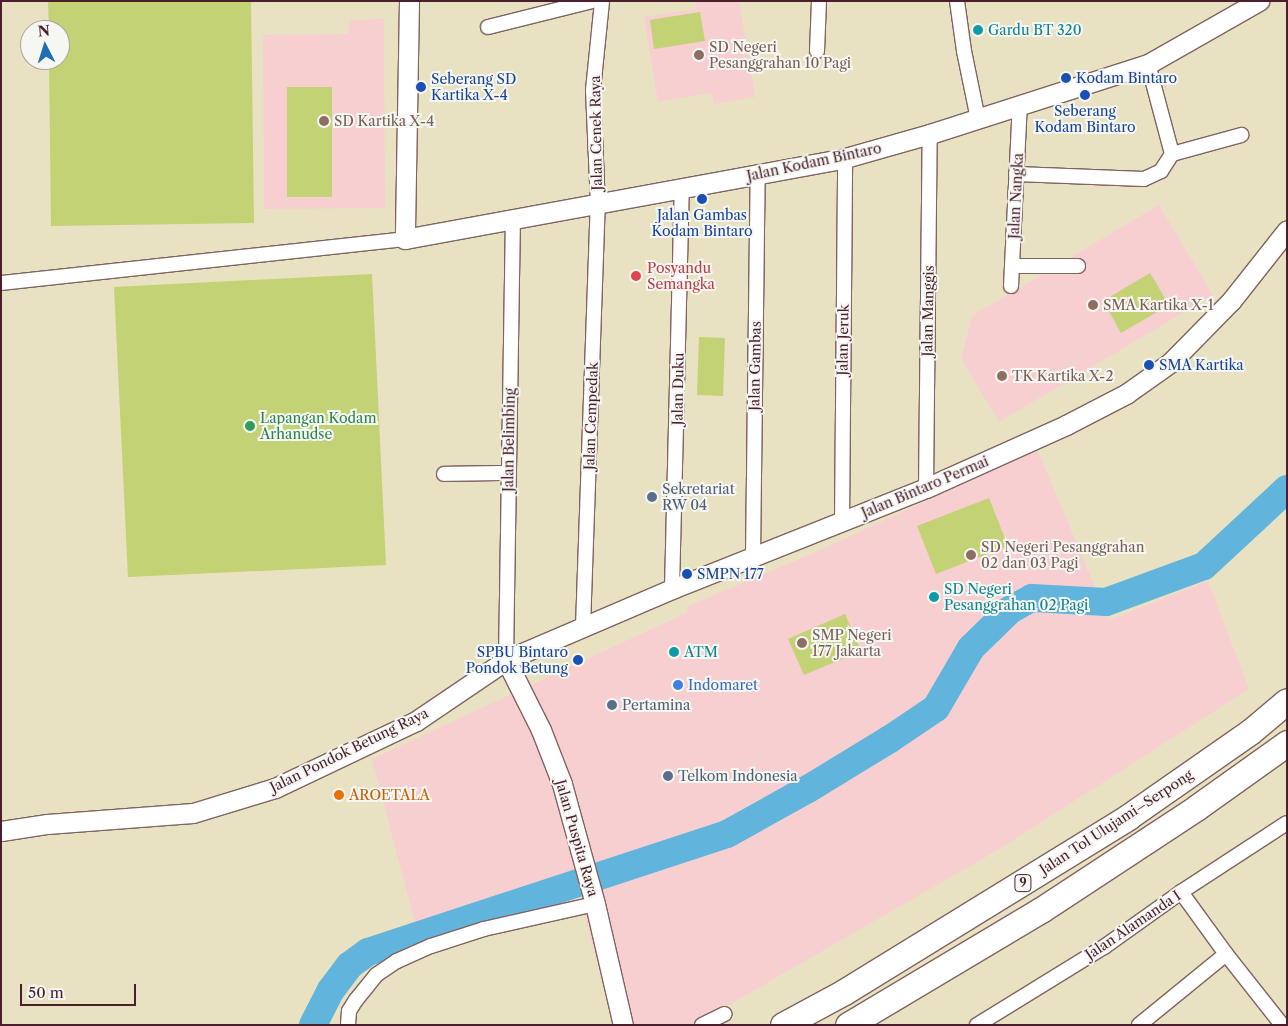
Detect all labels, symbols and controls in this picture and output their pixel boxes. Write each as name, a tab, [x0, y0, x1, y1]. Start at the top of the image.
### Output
north arrow	[20, 20, 70, 70]
text: N	[37, 22, 51, 41]
place label: Gardu BT 320	[988, 22, 1082, 38]
marker: Gardu BT 320	[972, 24, 984, 36]
place label: SD Negeri Pesanggrahan 10 Pagi	[709, 39, 851, 72]
marker: SD Negeri Pesanggrahan 10 Pagi	[693, 49, 705, 61]
place label: Kodam Bintaro	[1076, 70, 1177, 86]
place label: Seberang SD Kartika X-4	[431, 71, 516, 104]
marker: Kodam Bintaro	[1060, 72, 1072, 84]
street label: Jalan Cenek Raya	[587, 75, 605, 191]
marker: Seberang SD Kartika X-4	[415, 81, 427, 93]
marker: Seberang Kodam Bintaro	[1079, 89, 1091, 101]
place label: Seberang Kodam Bintaro	[1034, 103, 1136, 136]
place label: SD Kartika X-4	[334, 113, 435, 129]
marker: SD Kartika X-4	[318, 115, 330, 127]
street label: Jalan Kodam Bintaro	[745, 140, 883, 184]
street label: Jalan Nangka	[1005, 153, 1027, 239]
marker: Jalan Gambas Kodam Bintaro	[696, 193, 708, 205]
place label: Jalan Gambas Kodam Bintaro	[651, 207, 753, 240]
place label: Posyandu Semangka	[647, 260, 715, 292]
street label: Jalan Manggis	[919, 265, 937, 357]
marker: Posyandu Semangka	[629, 269, 643, 283]
place label: SMA Kartika X-1	[1103, 297, 1215, 313]
marker: SMA Kartika X-1	[1087, 299, 1099, 311]
street label: Jalan Jeruk	[834, 304, 852, 376]
street label: Jalan Gambas	[746, 321, 764, 411]
street label: Jalan Duku	[669, 352, 687, 426]
place label: SMA Kartika	[1159, 357, 1244, 373]
marker: SMA Kartika	[1143, 359, 1155, 371]
street label: Jalan Cempedak	[581, 362, 601, 470]
place label: TK Kartika X-2	[1012, 368, 1114, 384]
marker: TK Kartika X-2	[996, 370, 1008, 382]
street label: Jalan Belimbing	[500, 388, 518, 492]
place label: Lapangan Kodam Arhanudse	[260, 410, 376, 442]
marker: Lapangan Kodam Arhanudse	[244, 420, 256, 432]
street label: Jalan Bintaro Permai	[859, 453, 991, 521]
place label: Sekretariat RW 04	[662, 481, 735, 514]
marker: Sekretariat RW 04	[646, 491, 658, 503]
place label: SD Negeri Pesanggrahan 02 dan 03 Pagi	[981, 539, 1144, 572]
marker: SD Negeri Pesanggrahan 02 dan 03 Pagi	[965, 549, 977, 561]
place label: SMPN 177	[697, 566, 764, 582]
marker: SMPN 177	[681, 568, 693, 580]
place label: SD Negeri Pesanggrahan 02 Pagi	[944, 581, 1088, 614]
marker: SD Negeri Pesanggrahan 02 Pagi	[928, 591, 940, 603]
place label: SMP Negeri 177 Jakarta	[812, 627, 892, 660]
marker: SMP Negeri 177 Jakarta	[796, 637, 808, 649]
place label: SPBU Bintaro Pondok Betung	[465, 644, 568, 676]
place label: ATM	[684, 644, 718, 660]
marker: ATM	[668, 646, 680, 658]
marker: SPBU Bintaro Pondok Betung	[572, 654, 584, 666]
place label: Indomaret	[688, 677, 758, 693]
marker: Indomaret	[672, 679, 684, 691]
place label: Pertamina	[622, 697, 690, 713]
marker: Pertamina	[606, 699, 618, 711]
street label: Jalan Pondok Betung Raya	[267, 704, 431, 796]
street label: Jalan Tol Ulujami–Serpong	[1036, 766, 1196, 878]
place label: Telkom Indonesia	[678, 768, 798, 784]
marker: Telkom Indonesia	[662, 770, 674, 782]
street label: Jalan Puspita Raya	[552, 777, 602, 899]
place label: AROETALA	[349, 787, 430, 803]
marker: AROETALA	[333, 789, 345, 801]
road number: 9	[1014, 874, 1032, 892]
street label: Jalan Alamanda I	[1082, 887, 1184, 963]
scale bar	[22, 974, 139, 1006]
text: 50 m	[28, 983, 64, 1002]

